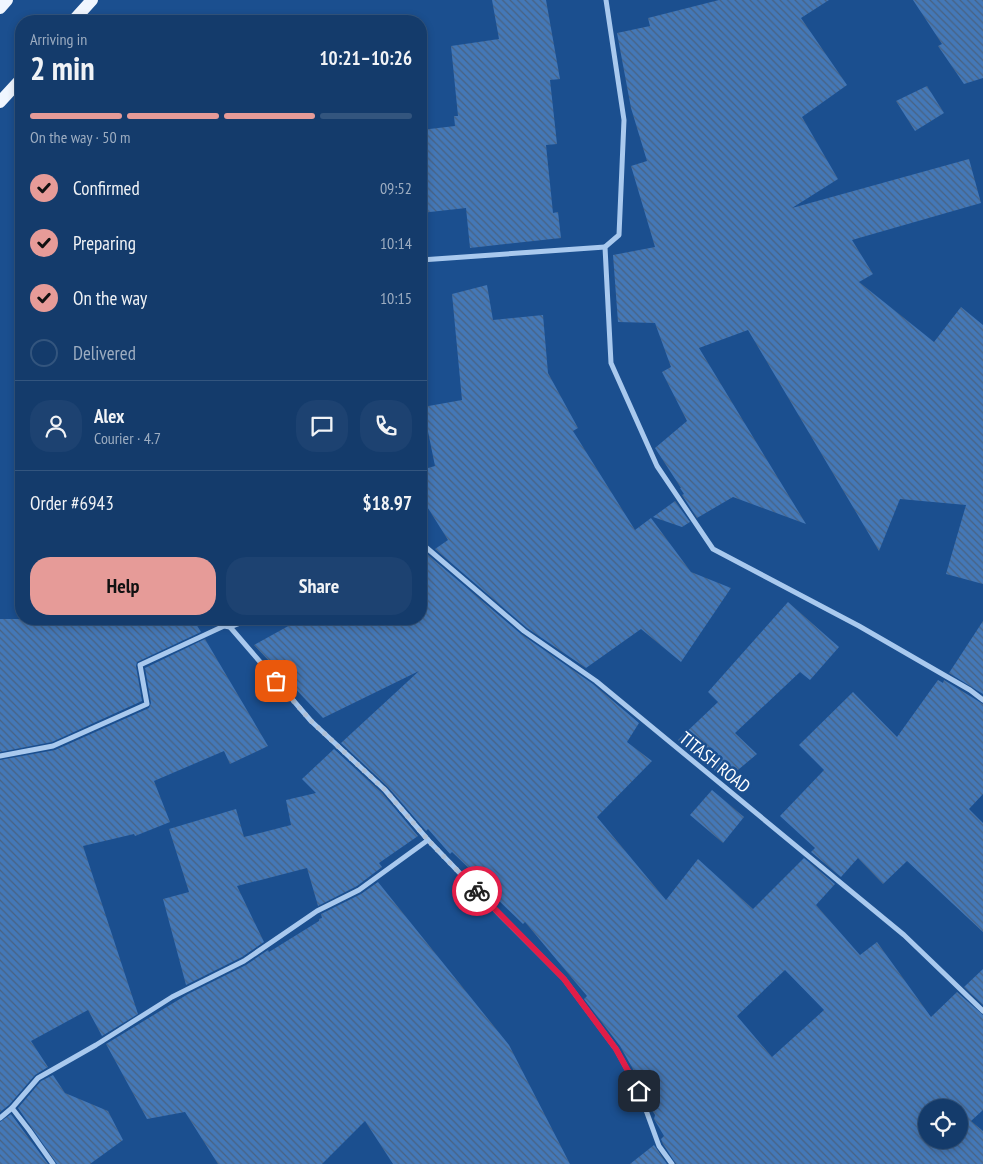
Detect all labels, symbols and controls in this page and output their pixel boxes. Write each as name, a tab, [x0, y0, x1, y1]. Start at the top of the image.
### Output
text: Arriving in	[30, 29, 87, 49]
text: 10:21–10:26	[319, 46, 412, 70]
text: 2 min	[30, 47, 95, 89]
text: On the way · 50 m	[30, 127, 130, 147]
icon: check	[30, 174, 58, 202]
text: Confirmed	[73, 176, 140, 200]
text: 09:52	[380, 178, 412, 198]
icon: check	[30, 229, 58, 257]
text: Preparing	[73, 231, 136, 255]
text: 10:14	[380, 233, 412, 253]
icon: check	[30, 284, 58, 312]
text: On the way	[73, 286, 147, 310]
text: 10:15	[380, 288, 412, 308]
text: Delivered	[73, 341, 136, 365]
button: person	[30, 400, 82, 452]
button: chat	[296, 400, 348, 452]
button: phone	[360, 400, 412, 452]
text: Alex	[94, 404, 124, 428]
text: Courier · 4.7	[94, 428, 161, 448]
text: Order #6943	[30, 491, 114, 515]
text: $18.97	[363, 491, 412, 515]
button: Help	[30, 557, 216, 615]
button: Share	[226, 557, 412, 615]
pin	[255, 660, 297, 702]
icon: bag	[262, 667, 290, 695]
street label: TITASH ROAD	[675, 726, 755, 798]
courier	[452, 866, 502, 916]
icon: bike	[463, 877, 491, 905]
pin	[618, 1070, 660, 1112]
icon: home	[625, 1077, 653, 1105]
map controls	[918, 1099, 968, 1149]
button: locate	[918, 1099, 968, 1149]

